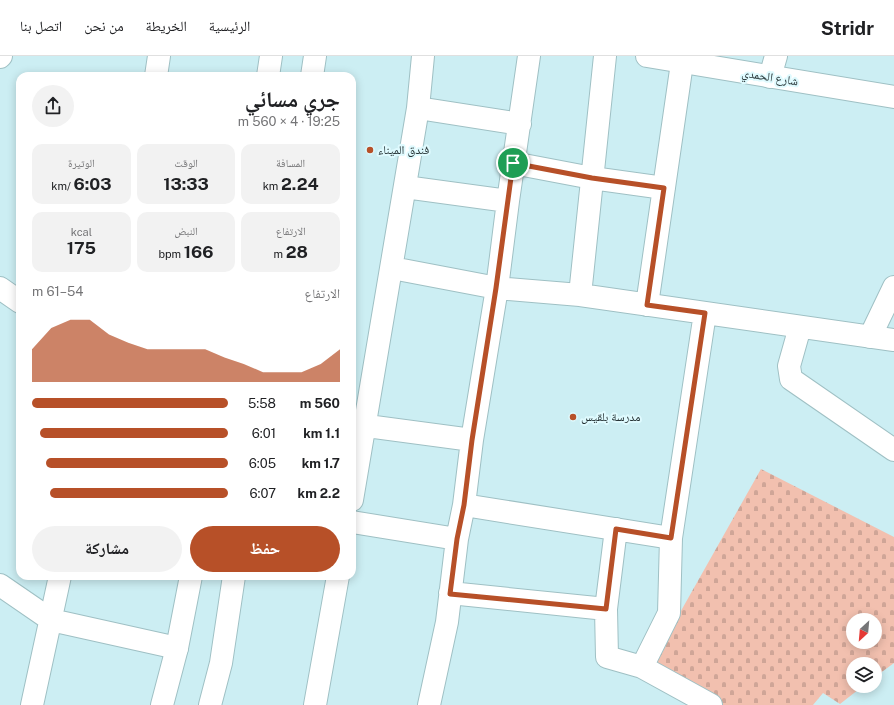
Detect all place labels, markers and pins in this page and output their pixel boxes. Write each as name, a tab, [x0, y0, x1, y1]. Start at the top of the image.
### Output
place label: فندق الميناء	[378, 143, 429, 157]
marker: فندق الميناء	[365, 145, 375, 155]
pin	[496, 146, 530, 180]
place label: مدرسة بلقيس	[581, 410, 640, 424]
marker: مدرسة بلقيس	[568, 412, 578, 422]

